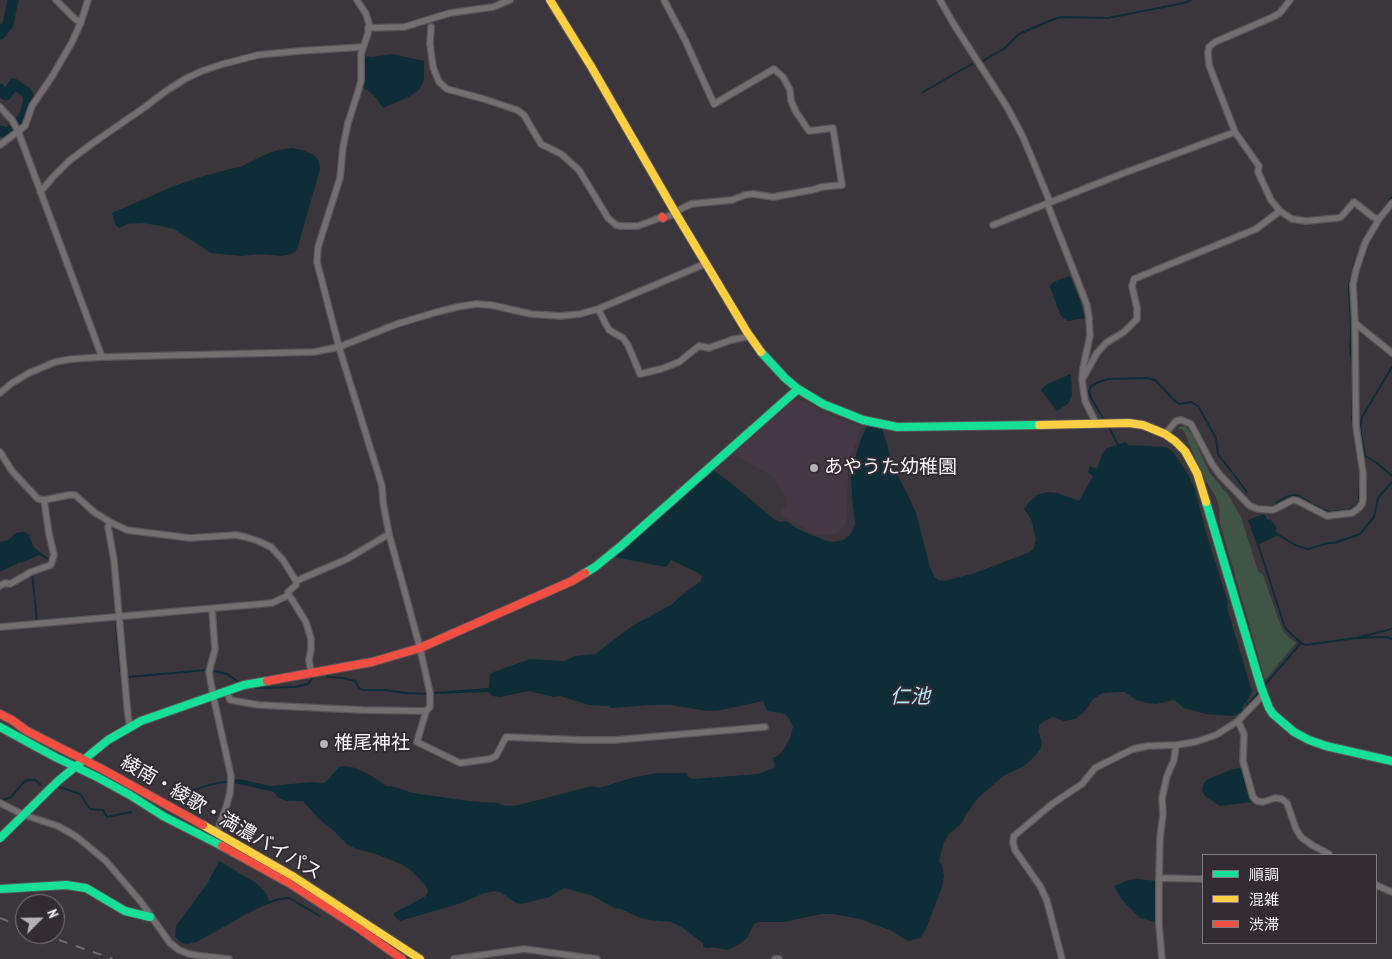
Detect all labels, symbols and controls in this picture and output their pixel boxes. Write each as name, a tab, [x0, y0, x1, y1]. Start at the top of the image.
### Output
place label: あやうた幼稚園	[824, 457, 957, 479]
marker: あやうた幼稚園	[808, 462, 820, 474]
water label: 仁池	[890, 685, 930, 709]
place label: 椎尾神社	[334, 733, 410, 755]
marker: 椎尾神社	[318, 738, 330, 750]
street label: 綾南・綾歌・満濃バイパス	[117, 751, 325, 885]
legend	[1202, 854, 1377, 944]
text: 順調	[1249, 865, 1279, 884]
text: 混雑	[1249, 890, 1279, 909]
north arrow	[15, 894, 65, 944]
text: N	[43, 907, 63, 921]
text: 渋滞	[1249, 915, 1279, 934]

